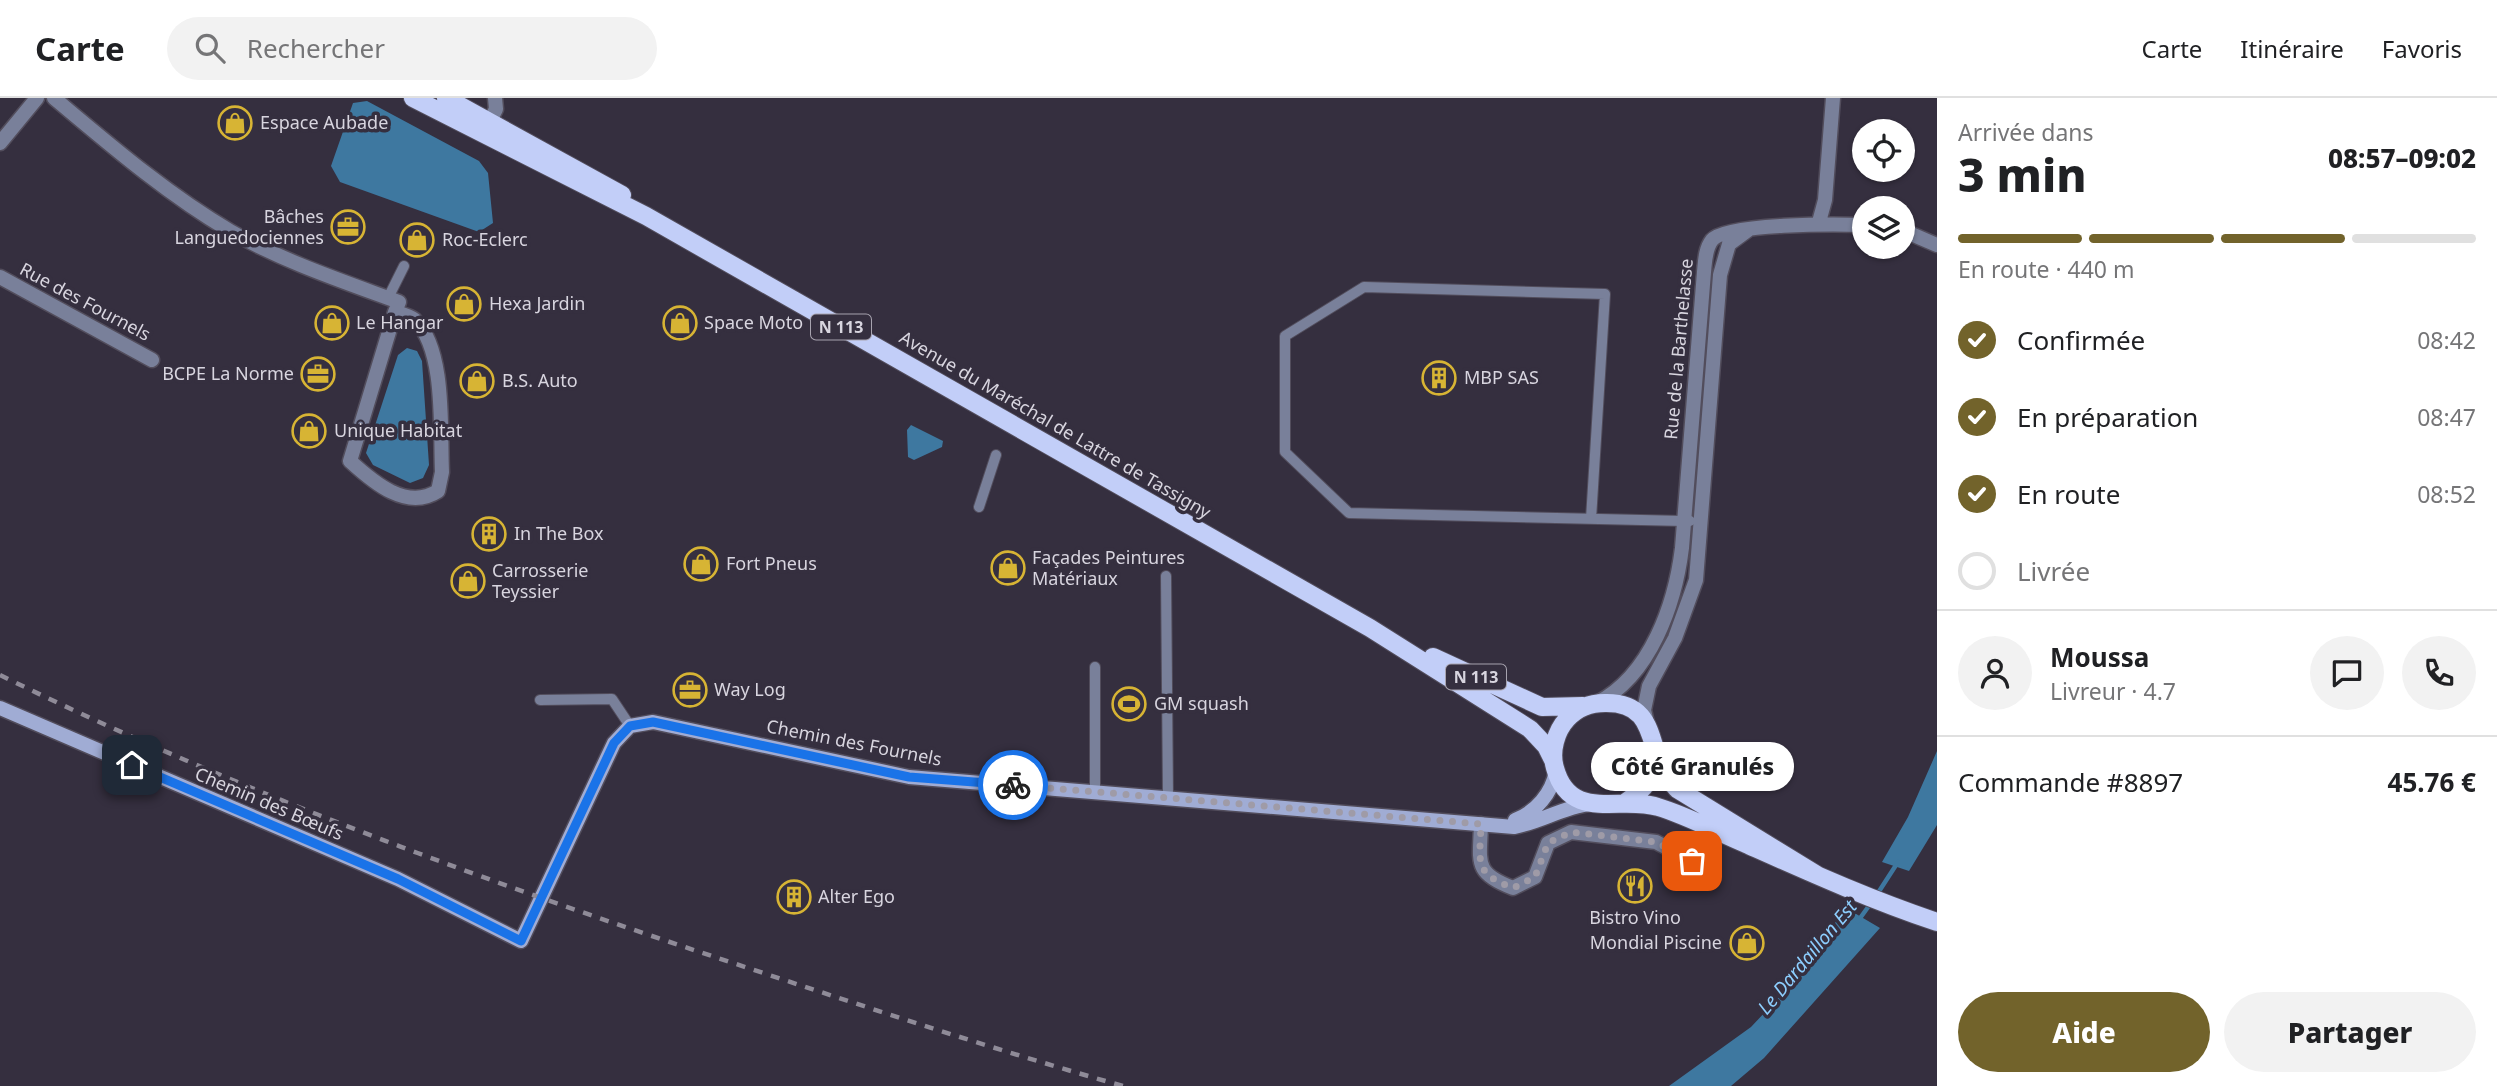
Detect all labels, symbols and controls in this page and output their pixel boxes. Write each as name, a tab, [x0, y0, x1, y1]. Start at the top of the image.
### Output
search box	[167, 17, 657, 80]
text: Carte	[35, 26, 125, 71]
icon: search	[191, 29, 229, 67]
text: Rechercher	[247, 30, 385, 66]
text: Carte	[2142, 32, 2202, 65]
text: Itinéraire	[2240, 32, 2344, 65]
text: Favoris	[2382, 32, 2462, 65]
shop icon: Espace Aubade	[216, 104, 254, 142]
place label: Espace Aubade	[260, 110, 388, 134]
text: Arrivée dans	[1958, 116, 2094, 148]
map controls	[1852, 119, 1915, 259]
button: locate	[1852, 119, 1915, 182]
text: 08:57–09:02	[2328, 140, 2476, 176]
text: 3 min	[1958, 143, 2087, 205]
button: layers	[1852, 196, 1915, 259]
place label: Bâches Languedociennes	[175, 204, 324, 249]
office icon: Bâches Languedociennes	[329, 208, 367, 246]
shop icon: Roc-Eclerc	[398, 221, 436, 259]
place label: Roc-Eclerc	[442, 227, 528, 251]
text: En route · 440 m	[1958, 253, 2135, 285]
street label: Rue des Fournels	[16, 256, 155, 346]
street label: Rue de la Barthelasse	[1658, 257, 1698, 440]
shop icon: Hexa Jardin	[445, 285, 483, 323]
place label: Hexa Jardin	[489, 291, 585, 315]
shop icon: Le Hangar	[313, 304, 351, 342]
shop icon: Space Moto	[661, 304, 699, 342]
place label: Le Hangar	[356, 310, 444, 334]
place label: Space Moto	[704, 310, 803, 334]
road number: N 113	[811, 314, 871, 340]
icon: check	[1958, 321, 1996, 359]
text: Confirmée	[2017, 322, 2145, 358]
text: 08:42	[2417, 324, 2476, 356]
street label: Avenue du Maréchal de Lattre de Tassigny	[895, 325, 1216, 524]
office icon: BCPE La Norme	[299, 355, 337, 393]
building icon: MBP SAS	[1420, 359, 1458, 397]
place label: BCPE La Norme	[162, 361, 294, 385]
shop icon: B.S. Auto	[458, 362, 496, 400]
place label: MBP SAS	[1464, 365, 1539, 389]
place label: B.S. Auto	[502, 368, 578, 392]
icon: check	[1958, 398, 1996, 436]
text: En préparation	[2017, 399, 2198, 435]
text: 08:47	[2417, 401, 2476, 433]
shop icon: Unique Habitat	[290, 412, 328, 450]
place label: Unique Habitat	[334, 418, 463, 442]
icon: check	[1958, 475, 1996, 513]
text: En route	[2017, 476, 2120, 512]
text: 08:52	[2417, 478, 2476, 510]
building icon: In The Box	[470, 515, 508, 553]
place label: In The Box	[514, 521, 604, 545]
shop icon: Fort Pneus	[682, 545, 720, 583]
place label: Façades Peintures Matériaux	[1032, 545, 1185, 590]
shop icon: Façades Peintures Matériaux	[989, 549, 1027, 587]
place label: Fort Pneus	[726, 551, 817, 575]
text: Livrée	[2017, 553, 2090, 589]
place label: Carrosserie Teyssier	[492, 558, 589, 603]
shop icon: Carrosserie Teyssier	[449, 562, 487, 600]
button: person	[1958, 636, 2032, 710]
button: chat	[2310, 636, 2384, 710]
button: phone	[2402, 636, 2476, 710]
text: Moussa	[2050, 639, 2149, 675]
road number: N 113	[1446, 664, 1506, 690]
office icon: Way Log	[671, 671, 709, 709]
text: Livreur · 4.7	[2050, 675, 2176, 707]
place label: Way Log	[714, 677, 786, 701]
sports icon: GM squash	[1110, 685, 1148, 723]
place label: GM squash	[1154, 691, 1249, 715]
street label: Chemin des Fournels	[765, 713, 944, 771]
pin	[102, 735, 162, 795]
callout: Côté Granulés	[1590, 742, 1794, 791]
icon: home	[113, 746, 151, 784]
courier	[978, 750, 1048, 820]
text: Côté Granulés	[1611, 750, 1774, 782]
street label: Chemin des Bœufs	[191, 761, 347, 845]
text: Commande #8897	[1958, 764, 2183, 800]
text: 45.76 €	[2388, 764, 2476, 800]
icon: bike	[994, 766, 1032, 804]
pin	[1662, 831, 1722, 891]
icon: bag	[1673, 842, 1711, 880]
restaurant icon: Bistro Vino	[1616, 867, 1654, 905]
building icon: Alter Ego	[775, 878, 813, 916]
place label: Alter Ego	[818, 884, 895, 908]
water label: Le Dardaillon Est	[1752, 894, 1863, 1020]
place label: Bistro Vino	[1589, 905, 1681, 929]
shop icon: Mondial Piscine	[1728, 924, 1766, 962]
place label: Mondial Piscine	[1590, 930, 1722, 954]
button: Aide	[1958, 992, 2210, 1072]
button: Partager	[2224, 992, 2476, 1072]

